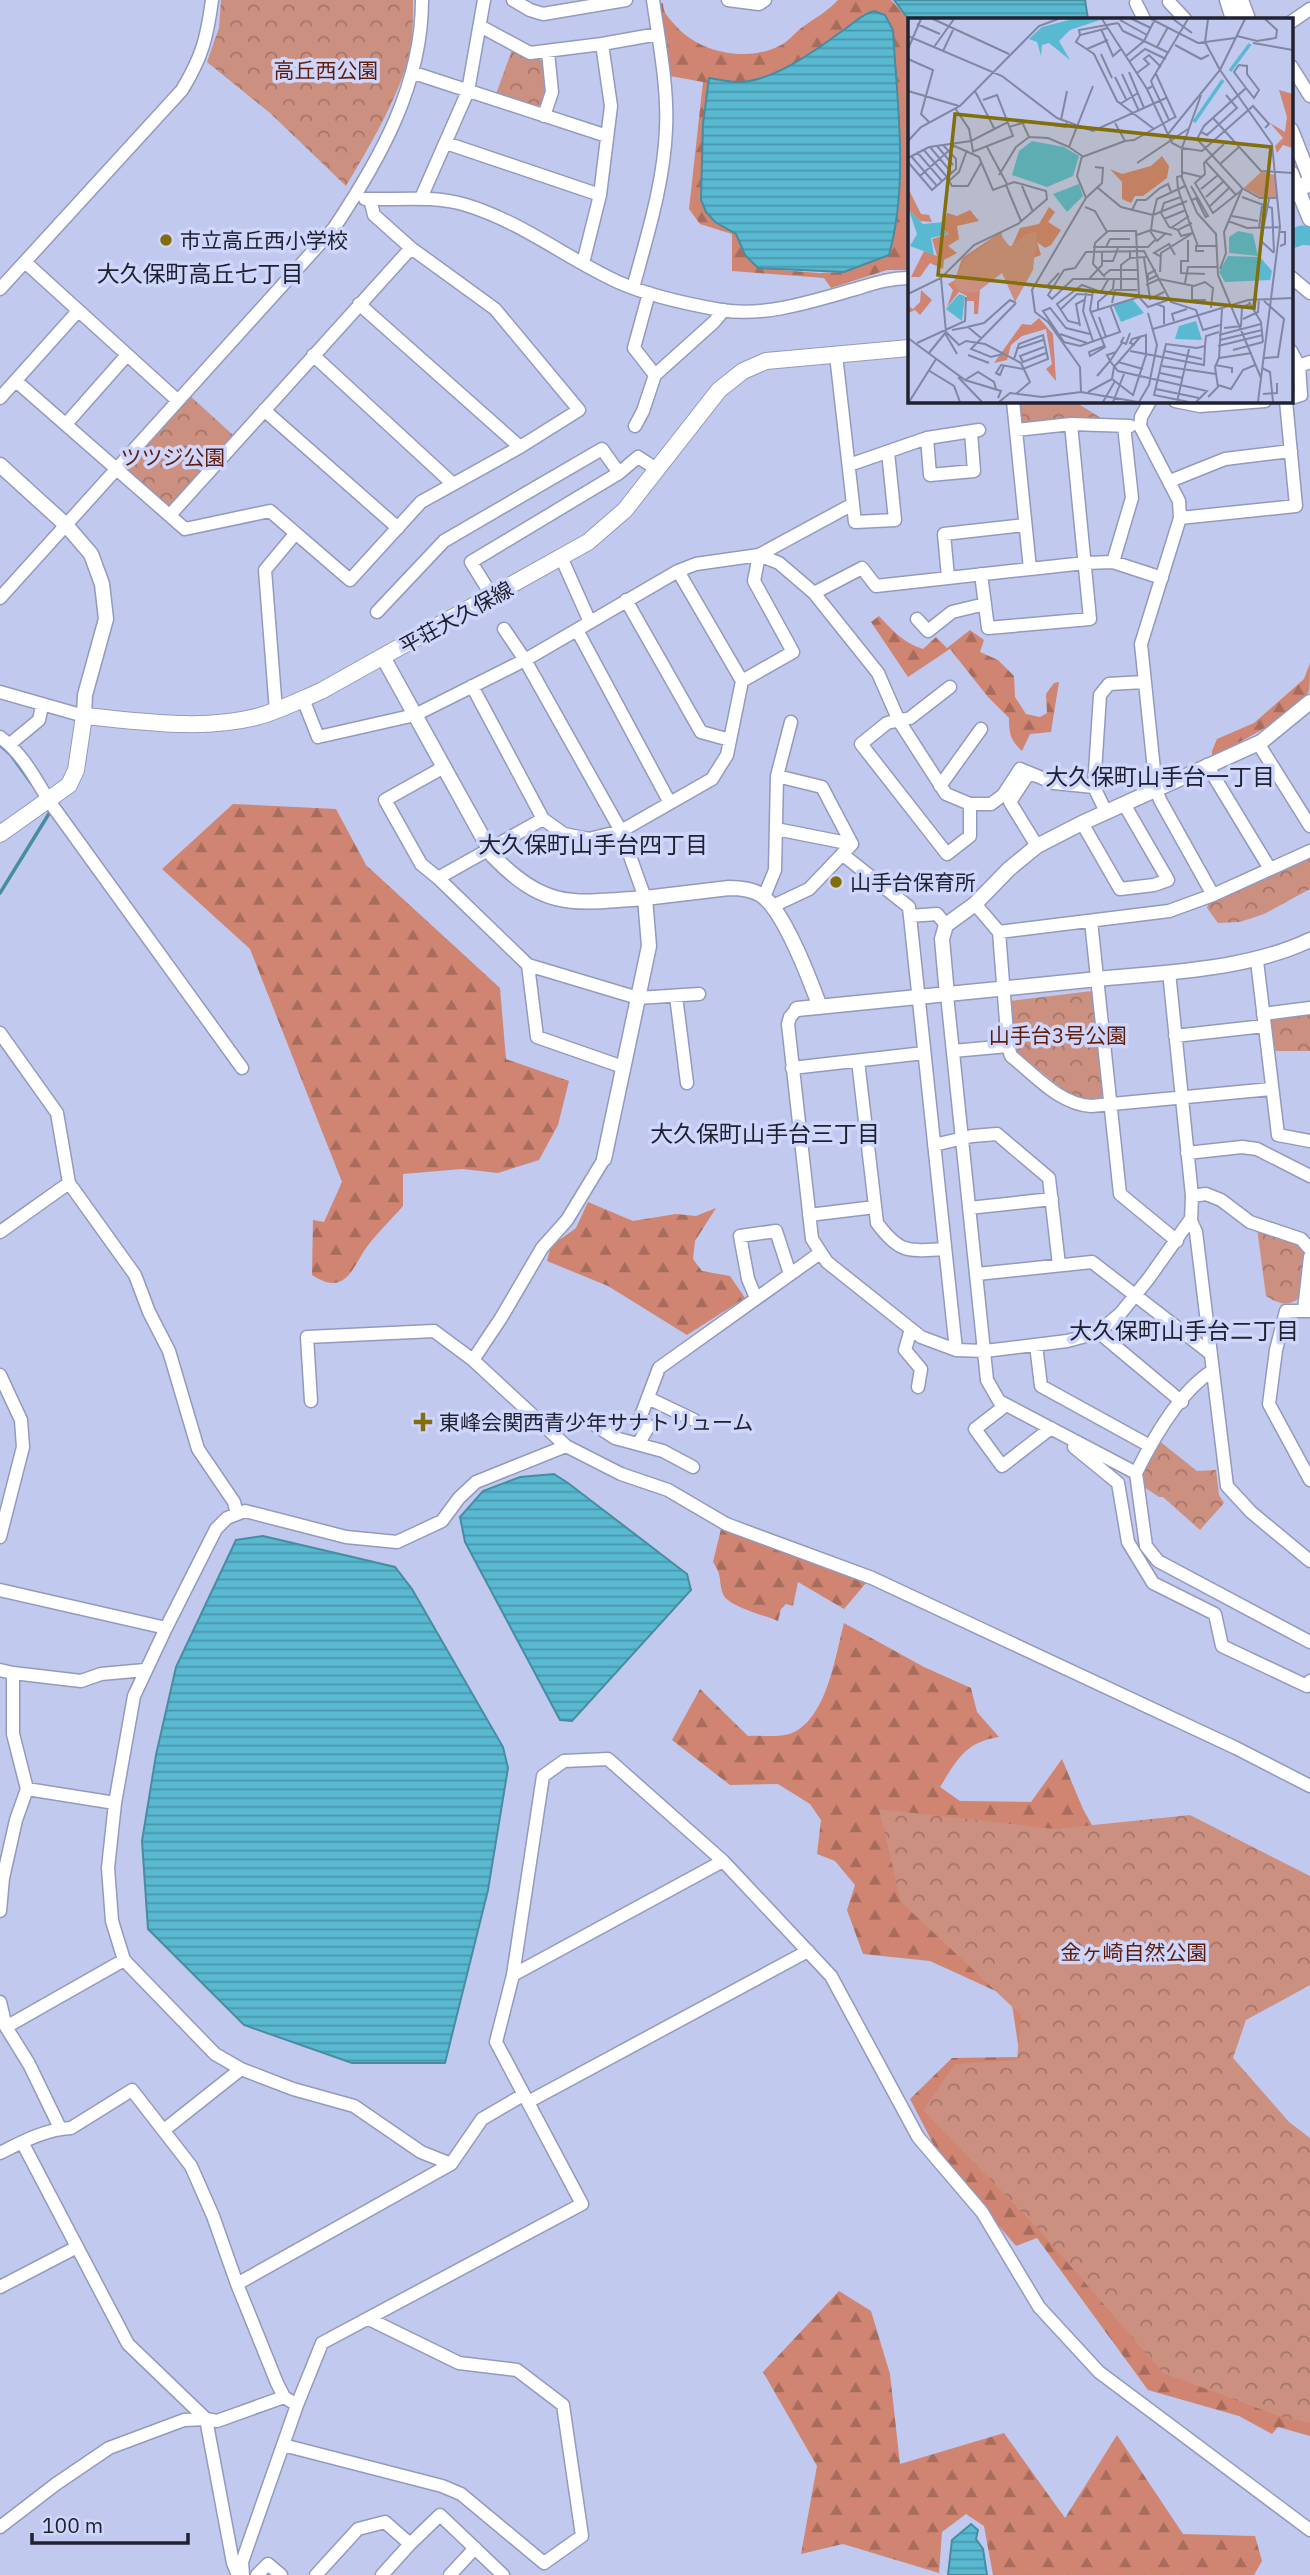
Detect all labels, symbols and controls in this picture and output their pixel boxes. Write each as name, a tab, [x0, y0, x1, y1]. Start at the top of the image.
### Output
inset map	[908, 18, 1292, 402]
park label: 高丘西公園	[274, 56, 379, 84]
place label: 市立高丘西小学校	[180, 226, 348, 254]
marker: 市立高丘西小学校	[158, 232, 174, 248]
district label: 大久保町高丘七丁目	[97, 258, 304, 288]
park label: ツツジ公園	[121, 443, 226, 471]
street label: 平荘大久保線	[394, 574, 518, 660]
district label: 大久保町山手台一丁目	[1045, 761, 1275, 791]
district label: 大久保町山手台四丁目	[478, 829, 708, 859]
place label: 山手台保育所	[850, 868, 976, 896]
marker: 山手台保育所	[828, 874, 844, 890]
park label: 山手台3号公園	[989, 1021, 1127, 1049]
district label: 大久保町山手台三丁目	[650, 1118, 880, 1148]
district label: 大久保町山手台二丁目	[1069, 1315, 1299, 1345]
place label: 東峰会関西青少年サナトリューム	[439, 1408, 753, 1436]
marker: 東峰会関西青少年サナトリューム	[413, 1412, 433, 1432]
park label: 金ヶ崎自然公園	[1061, 1938, 1208, 1966]
scale bar	[32, 2502, 187, 2546]
text: 100 m	[42, 2511, 103, 2539]

